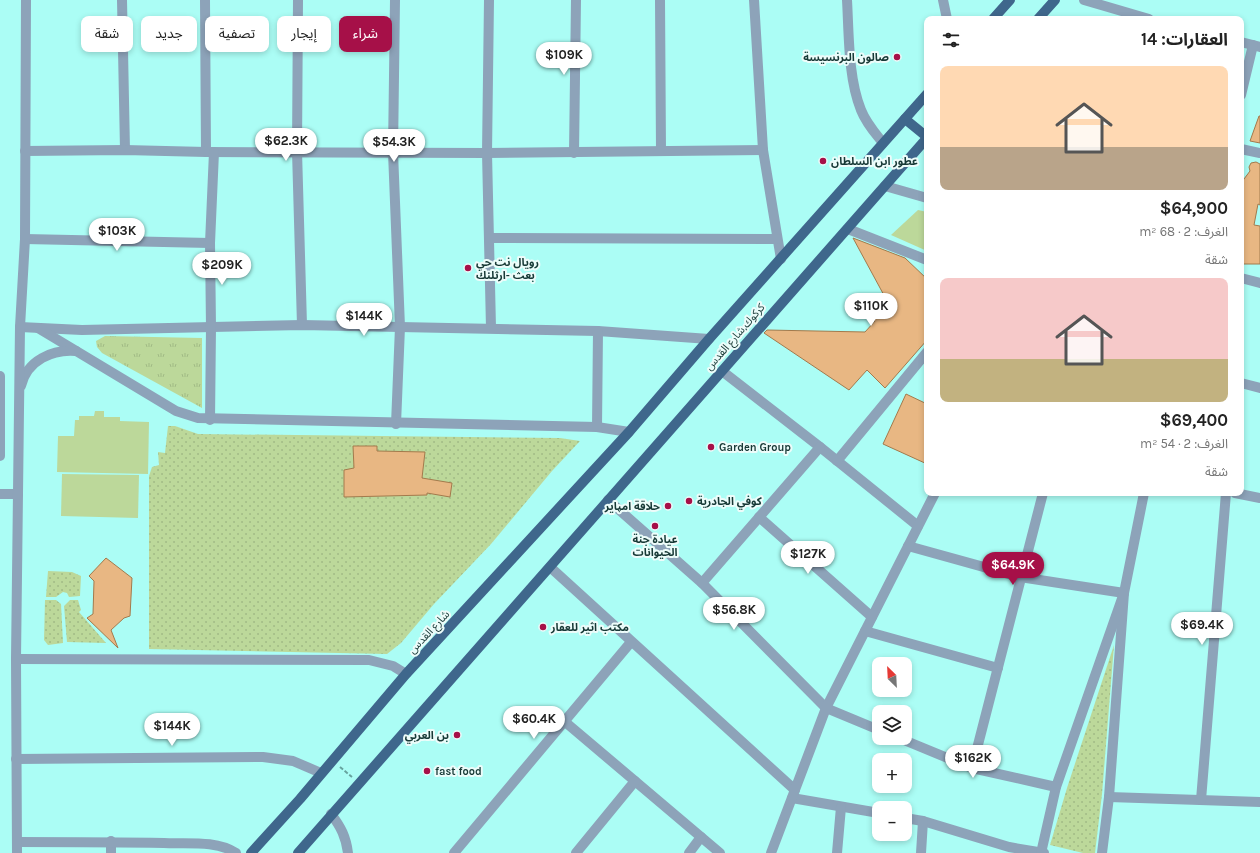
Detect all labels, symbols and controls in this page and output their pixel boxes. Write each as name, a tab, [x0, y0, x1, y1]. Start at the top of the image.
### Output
chip: شقة	[81, 16, 133, 52]
chip: جديد	[141, 16, 197, 52]
chip: تصفية	[205, 16, 269, 52]
chip: إيجار	[277, 16, 331, 52]
chip: شراء	[339, 16, 392, 52]
icon: filters	[940, 29, 962, 51]
text: العقارات: 14	[1141, 29, 1228, 49]
pin: $109K	[536, 42, 592, 76]
text: $109K	[545, 47, 583, 62]
place label: صالون البرنسيسة	[803, 51, 889, 64]
marker: صالون البرنسيسة	[892, 52, 902, 62]
icon: home	[1048, 92, 1120, 164]
pin: $62.3K	[253, 128, 319, 162]
pin: $54.3K	[361, 129, 427, 163]
text: $62.3K	[264, 133, 308, 148]
text: $54.3K	[372, 134, 416, 149]
place label: عطور ابن السلطان	[831, 155, 918, 168]
marker: عطور ابن السلطان	[818, 156, 828, 166]
text: $64,900	[1160, 198, 1228, 218]
pin: $103K	[89, 218, 145, 252]
text: $103K	[98, 223, 136, 238]
text: الغرف: 2 · 68 m²	[1139, 224, 1228, 239]
pin: $209K	[194, 252, 250, 286]
text: شقة	[1205, 252, 1228, 267]
place label: رويال نت حي بعث -ارثلنك	[476, 256, 539, 282]
text: $209K	[201, 257, 243, 272]
marker: رويال نت حي بعث -ارثلنك	[463, 263, 473, 273]
pin: $110K	[843, 293, 899, 327]
text: $110K	[854, 298, 888, 313]
street label: كركوك,شارع القدس	[702, 301, 769, 374]
pin: $144K	[336, 303, 392, 337]
icon: home	[1048, 304, 1120, 376]
text: $144K	[345, 308, 383, 323]
text: $69,400	[1160, 410, 1228, 430]
text: الغرف: 2 · 54 m²	[1140, 436, 1228, 451]
place label: Garden Group	[719, 441, 791, 454]
marker: Garden Group	[706, 442, 716, 452]
text: شقة	[1205, 464, 1228, 479]
place label: كوفي الجادرية	[697, 495, 763, 510]
marker: كوفي الجادرية	[684, 496, 694, 506]
place label: حلاقة امپاير	[604, 500, 660, 513]
marker: حلاقة امپاير	[663, 501, 673, 511]
marker: عيادة جنة الحيوانات	[650, 521, 660, 531]
place label: عيادة جنة الحيوانات	[632, 533, 678, 559]
pin: $127K	[780, 541, 836, 575]
text: $127K	[790, 546, 826, 561]
pin: $64.9K	[980, 552, 1046, 586]
text: $64.9K	[991, 557, 1035, 572]
pin: $56.8K	[701, 597, 767, 631]
text: $56.8K	[712, 602, 756, 617]
street label: شارع القدس	[406, 608, 453, 657]
pin: $69.4K	[1169, 612, 1235, 646]
text: $69.4K	[1180, 617, 1224, 632]
place label: مكتب اثير للعقار	[550, 621, 629, 634]
marker: مكتب اثير للعقار	[538, 622, 548, 632]
north arrow	[872, 657, 912, 697]
map controls	[872, 657, 912, 841]
button: layers	[872, 705, 912, 745]
pin: $60.4K	[501, 706, 567, 740]
text: $60.4K	[512, 711, 556, 726]
pin: $144K	[144, 713, 200, 747]
text: $144K	[153, 718, 191, 733]
place label: بن العربي	[405, 729, 449, 744]
marker: بن العربي	[452, 730, 462, 740]
pin: $162K	[945, 745, 1001, 779]
text: $162K	[954, 750, 992, 765]
button: +	[872, 753, 912, 793]
place label: fast food	[435, 765, 482, 778]
marker: fast food	[422, 766, 432, 776]
button: −	[872, 801, 912, 841]

